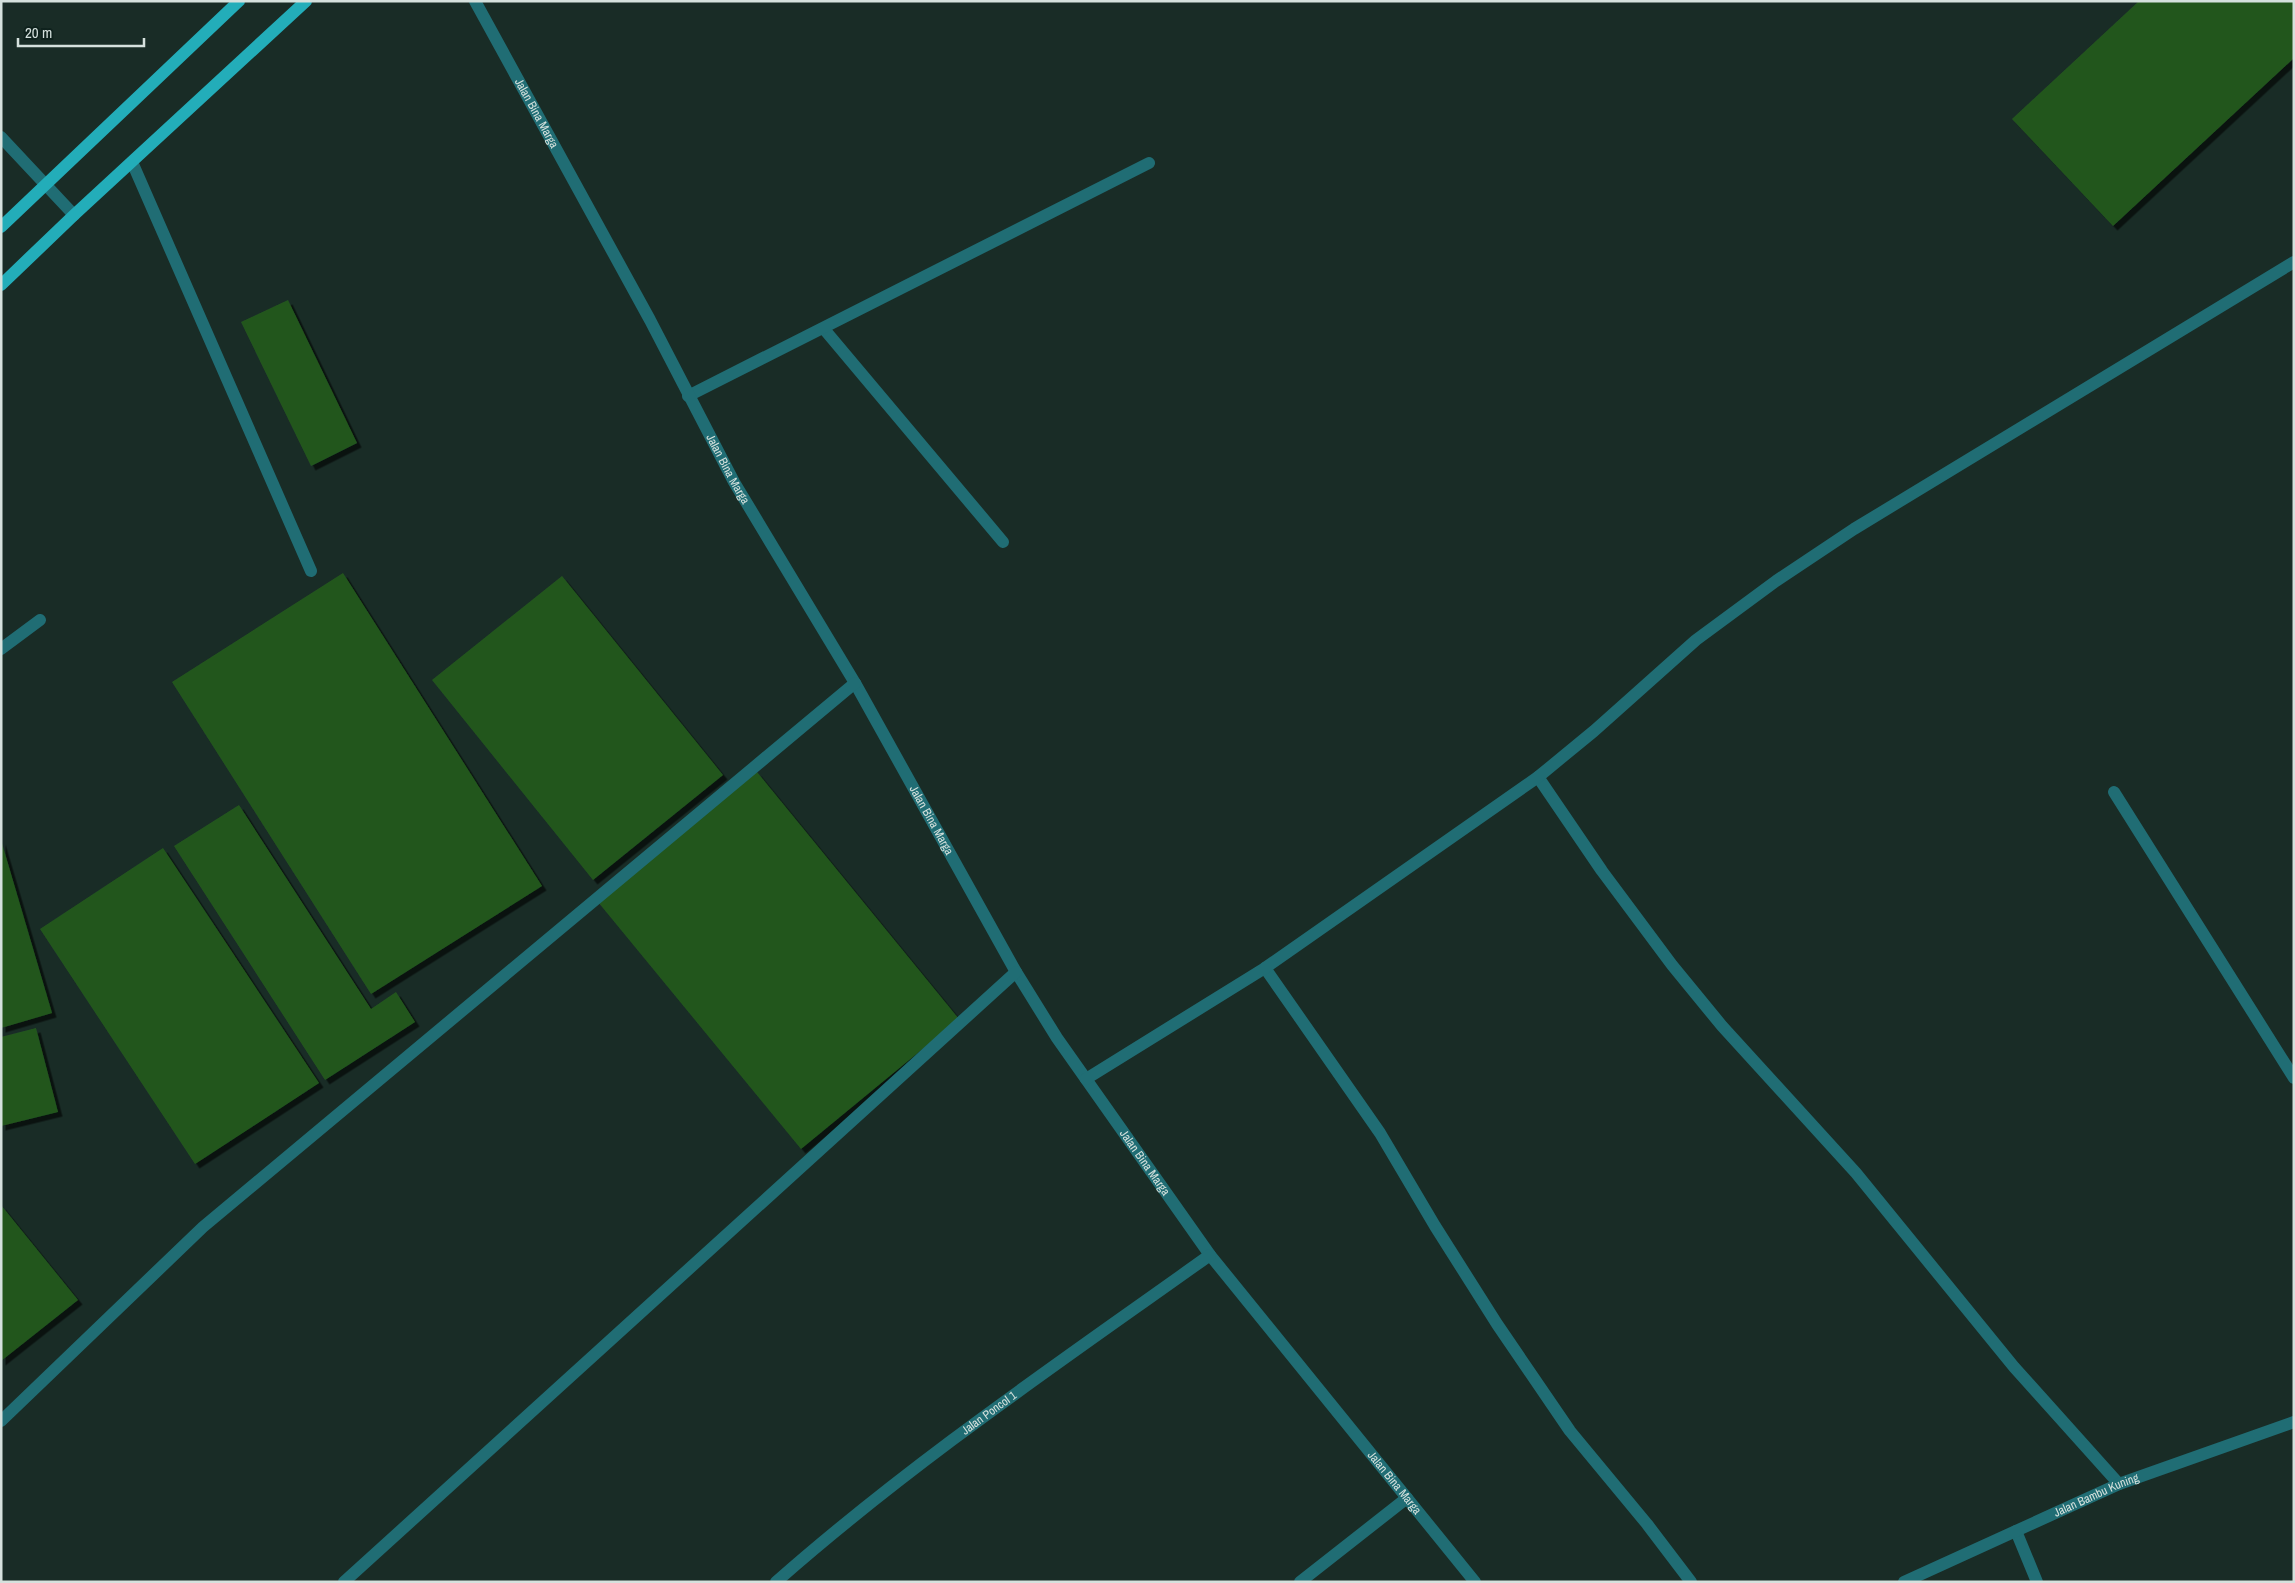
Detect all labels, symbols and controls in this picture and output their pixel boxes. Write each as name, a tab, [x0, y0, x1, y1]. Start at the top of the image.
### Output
scale bar	[18, 15, 144, 47]
text: 20 m	[25, 22, 52, 43]
street label: Jalan Bina Marga	[511, 75, 562, 151]
street label: Jalan Bina Marga	[703, 431, 754, 507]
street label: Jalan Bina Marga	[906, 783, 957, 858]
street label: Jalan Bina Marga	[1116, 1126, 1174, 1199]
street label: Jalan Poncol 1	[958, 1387, 1020, 1438]
street label: Jalan Bina Marga	[1364, 1448, 1425, 1518]
street label: Jalan Bambu Kuning	[2051, 1469, 2141, 1521]

